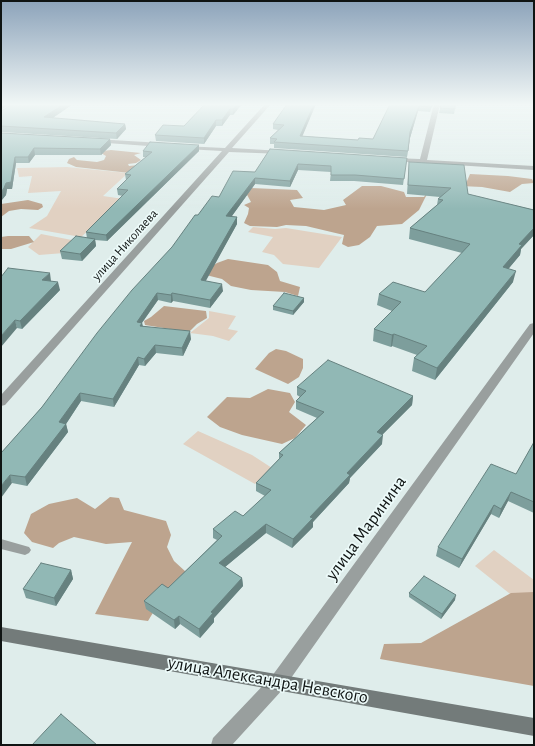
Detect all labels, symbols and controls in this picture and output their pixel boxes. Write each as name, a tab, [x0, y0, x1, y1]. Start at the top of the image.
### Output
street label: улица Николаева	[89, 206, 161, 284]
street label: улица Маринина	[321, 472, 411, 584]
street label: улица Александра Невского	[166, 652, 370, 708]

